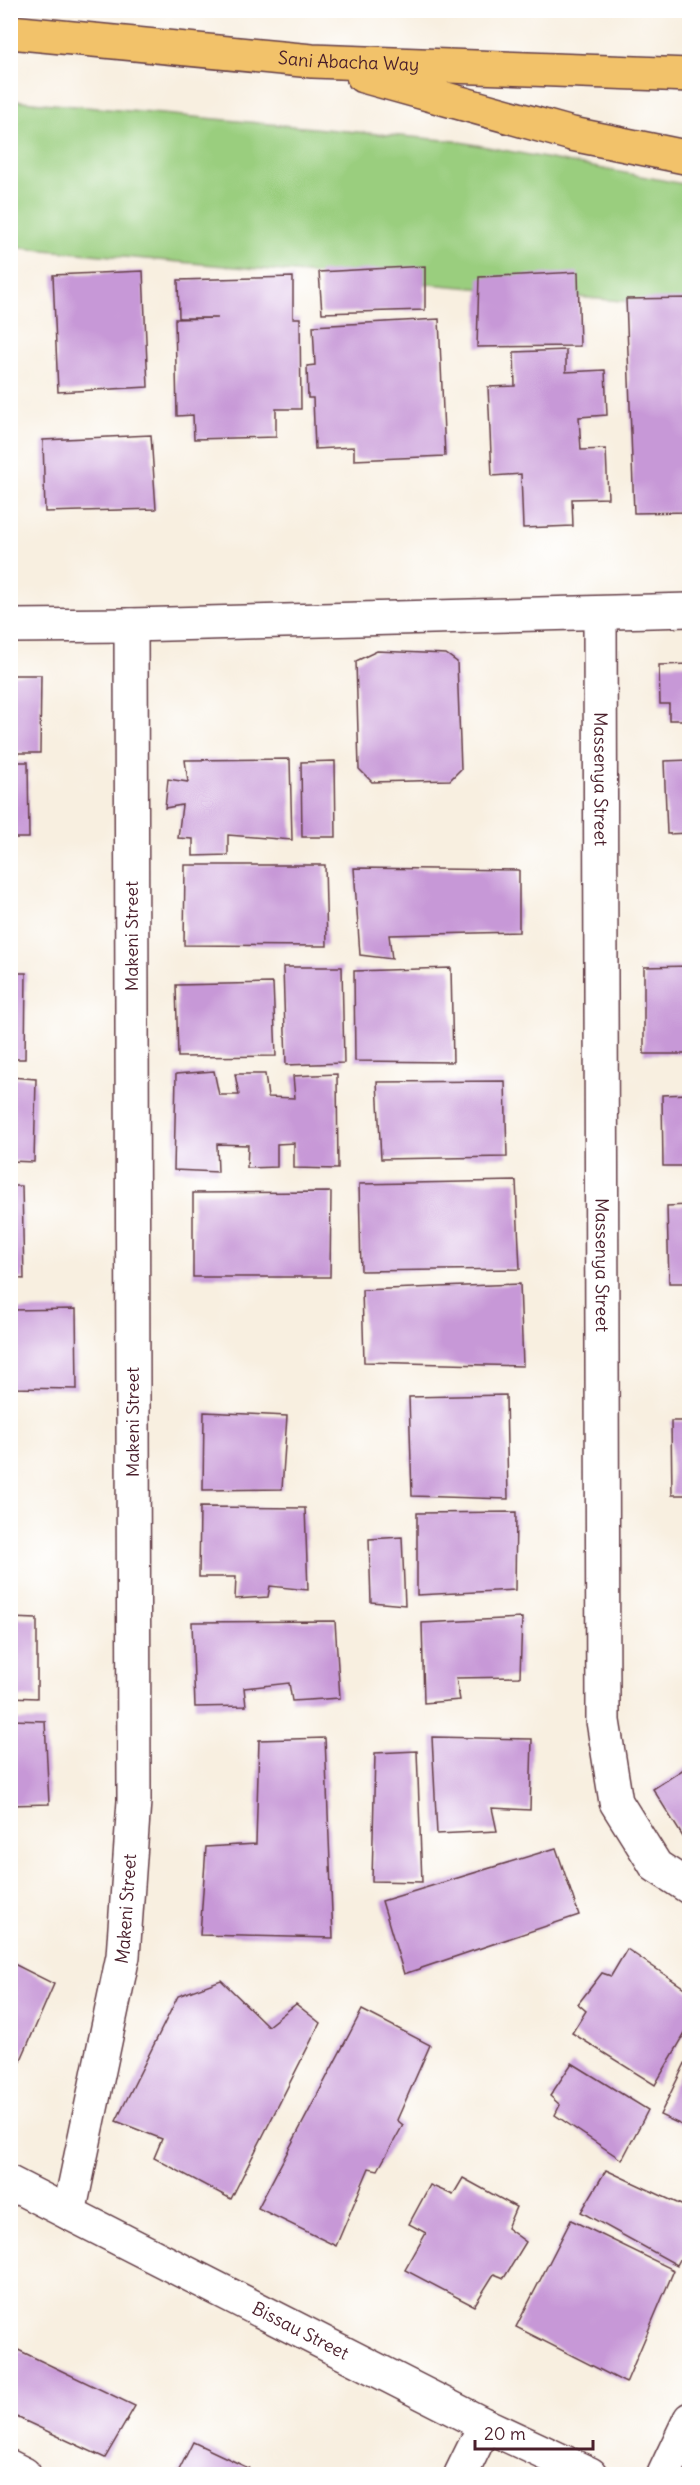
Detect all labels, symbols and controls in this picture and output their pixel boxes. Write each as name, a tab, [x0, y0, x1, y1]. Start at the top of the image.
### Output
street label: Sani Abacha Way	[277, 46, 420, 76]
street label: Massenya Street	[589, 712, 613, 846]
street label: Makeni Street	[120, 881, 143, 991]
street label: Massenya Street	[591, 1198, 614, 1332]
street label: Makeni Street	[121, 1367, 144, 1477]
street label: Makeni Street	[110, 1853, 141, 1966]
street label: Bissau Street	[249, 2296, 353, 2365]
scale bar	[475, 2413, 594, 2451]
text: 20 m	[484, 2422, 526, 2445]

